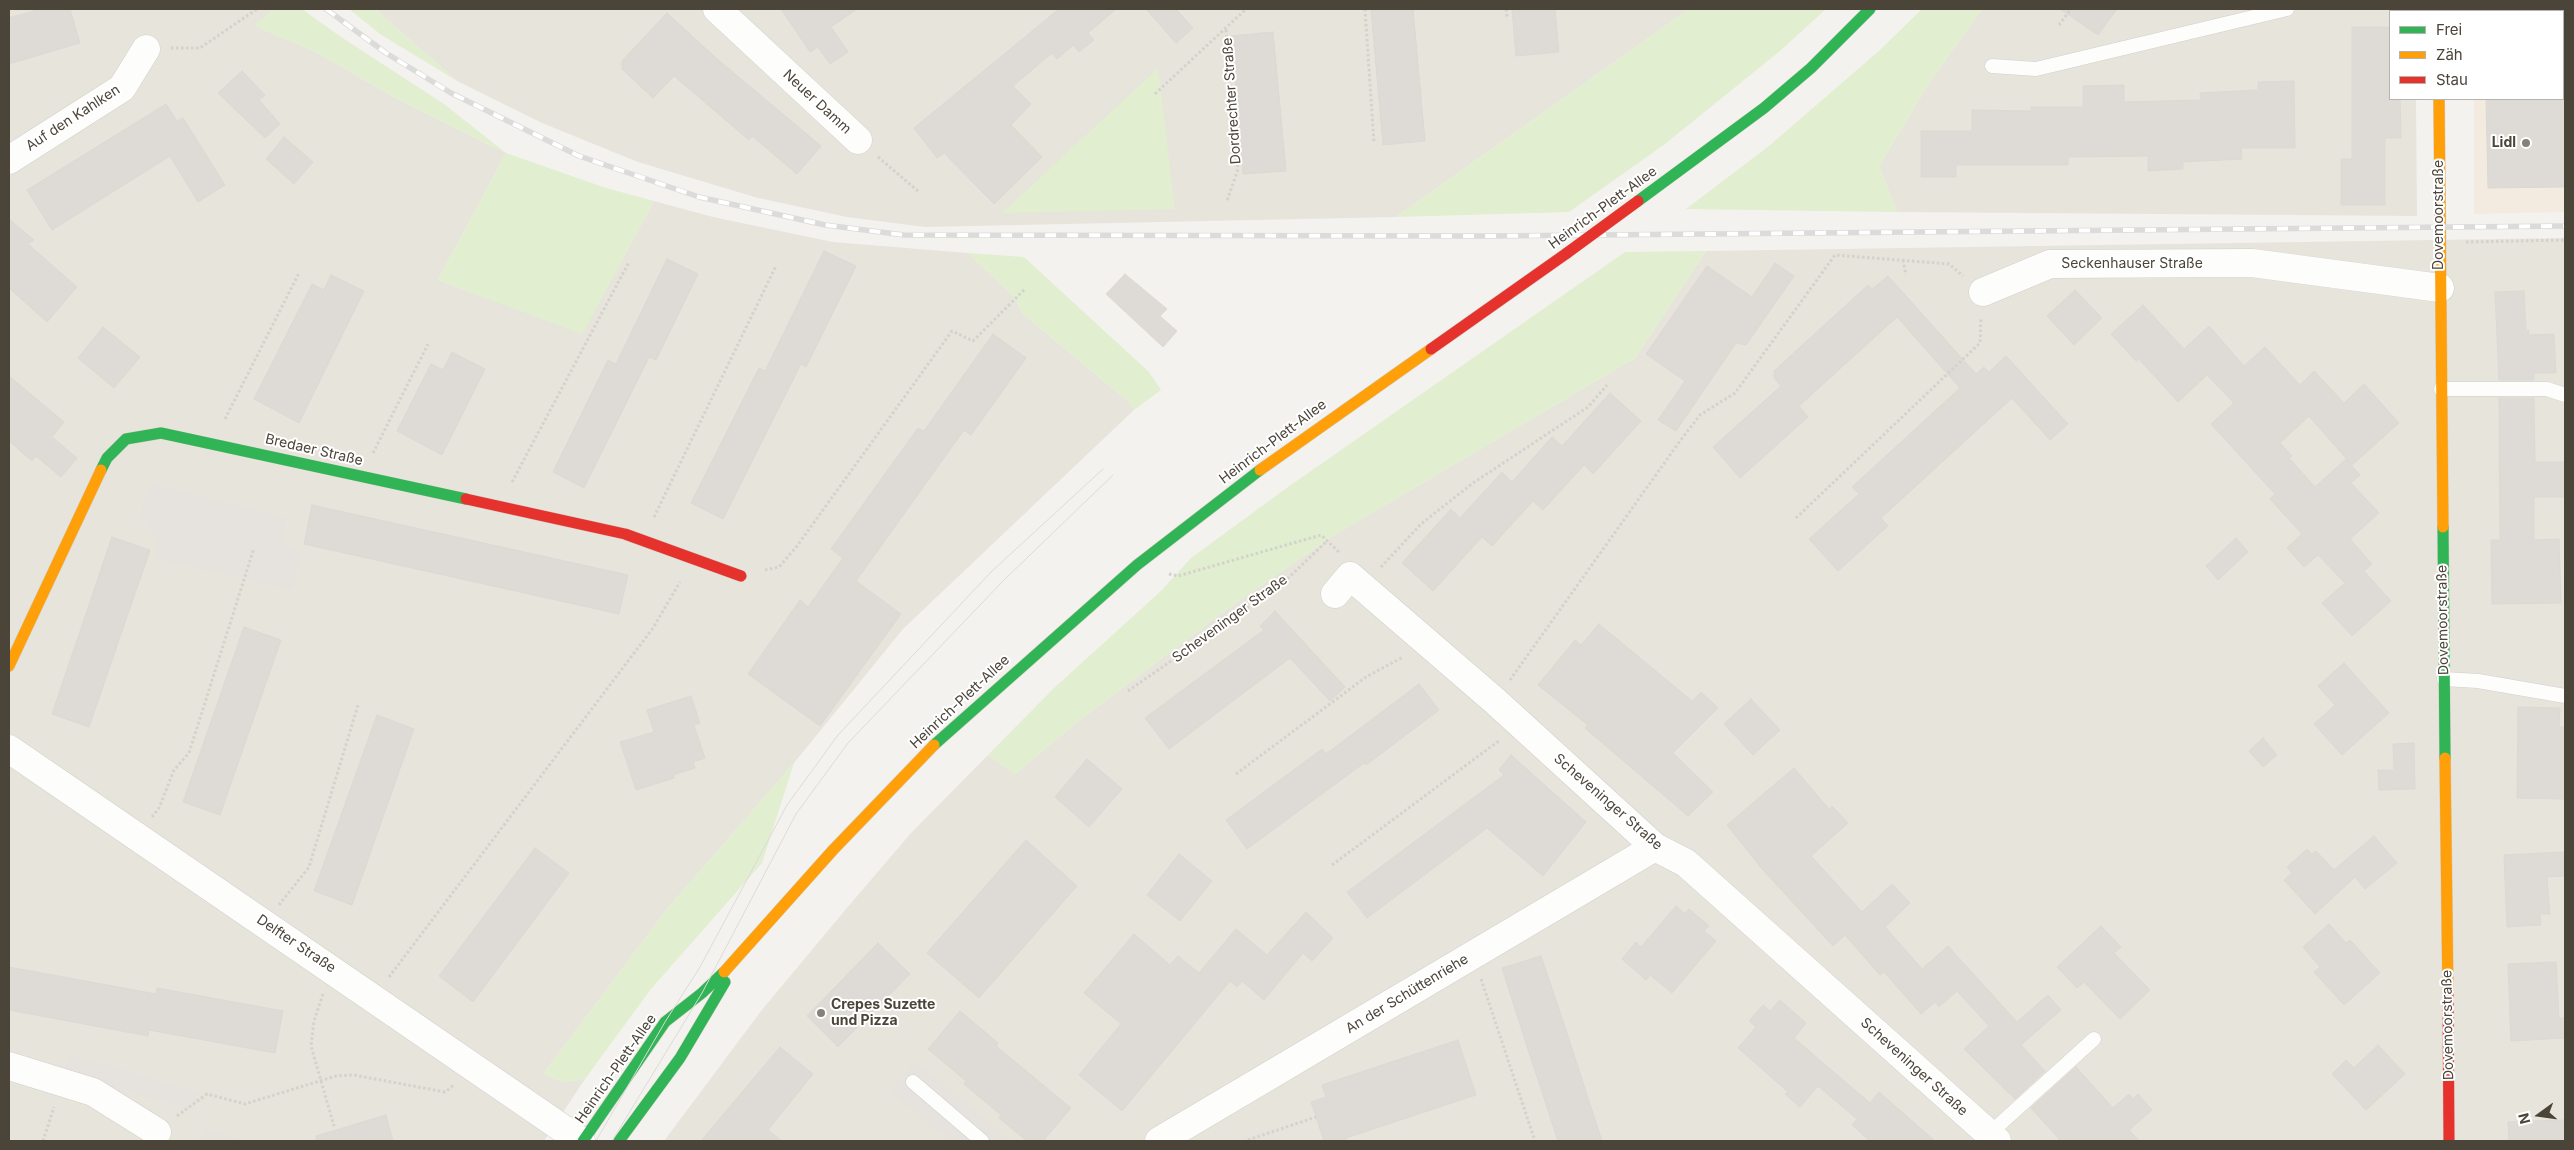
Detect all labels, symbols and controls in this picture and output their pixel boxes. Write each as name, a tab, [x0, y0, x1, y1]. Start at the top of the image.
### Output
legend	[2389, 10, 2564, 100]
text: Frei	[2436, 20, 2462, 39]
street label: Dordrechter Straße	[1219, 37, 1245, 165]
text: Zäh	[2436, 45, 2463, 64]
street label: Neuer Damm	[780, 66, 854, 138]
text: Stau	[2436, 70, 2468, 89]
street label: Auf den Kahlken	[23, 81, 123, 155]
place label: Lidl	[2492, 135, 2516, 151]
marker: Lidl	[2520, 137, 2532, 149]
street label: Dovemoorstraße	[2431, 160, 2447, 270]
street label: Heinrich-Plett-Allee	[1546, 163, 1660, 253]
street label: Seckenhauser Straße	[2061, 256, 2203, 272]
street label: Heinrich-Plett-Allee	[1216, 396, 1330, 488]
street label: Bredaer Straße	[264, 431, 364, 469]
street label: Dovemoorstraße	[2434, 565, 2452, 675]
street label: Scheveninger Straße	[1169, 572, 1291, 666]
street label: Heinrich-Plett-Allee	[907, 652, 1013, 752]
street label: Scheveninger Straße	[1550, 750, 1666, 854]
street label: Delfter Straße	[253, 911, 339, 977]
street label: An der Schüttenriehe	[1343, 951, 1471, 1037]
street label: Dovemoorstraße	[2439, 970, 2457, 1080]
place label: Crepes Suzette und Pizza	[831, 997, 935, 1030]
marker: Crepes Suzette und Pizza	[815, 1007, 827, 1019]
street label: Heinrich-Plett-Allee	[572, 1011, 660, 1127]
street label: Scheveninger Straße	[1857, 1014, 1971, 1120]
north arrow	[2514, 1090, 2564, 1140]
text: N	[2514, 1112, 2534, 1126]

